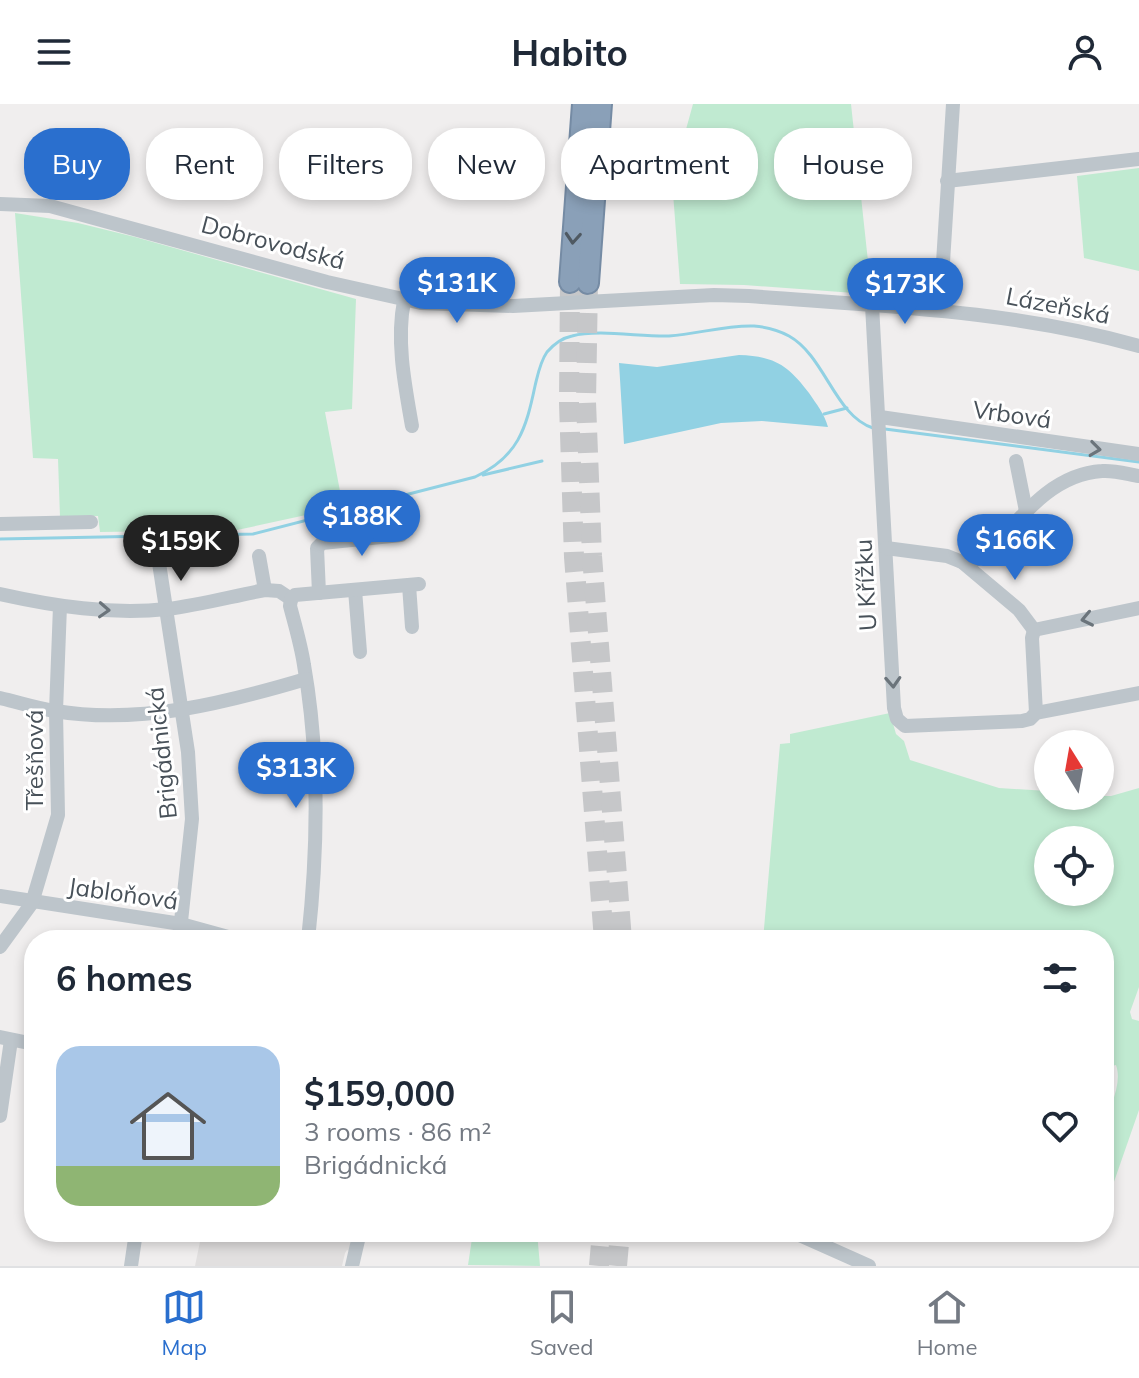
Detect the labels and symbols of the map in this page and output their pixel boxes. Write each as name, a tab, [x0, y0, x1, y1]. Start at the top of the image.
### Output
street label: Dobrovodská	[198, 208, 348, 276]
one-way arrow	[564, 232, 581, 245]
pin: $131K	[401, 257, 513, 325]
pin: $173K	[849, 258, 961, 326]
street label: Lázeňská	[1004, 280, 1113, 330]
street label: Vrbová	[971, 394, 1053, 434]
one-way arrow	[1088, 440, 1102, 457]
pin: $188K	[306, 490, 418, 558]
pin: $166K	[959, 514, 1071, 582]
pin: $159K	[125, 515, 237, 583]
street label: U Křížku	[848, 538, 882, 632]
one-way arrow	[99, 601, 111, 618]
one-way arrow	[1080, 610, 1094, 627]
one-way arrow	[884, 676, 901, 689]
street label: Brigádnická	[139, 686, 183, 821]
street label: Třešňová	[19, 710, 49, 810]
north arrow	[1034, 730, 1114, 810]
pin: $313K	[240, 742, 352, 810]
street label: Jabloňová	[66, 870, 180, 916]

